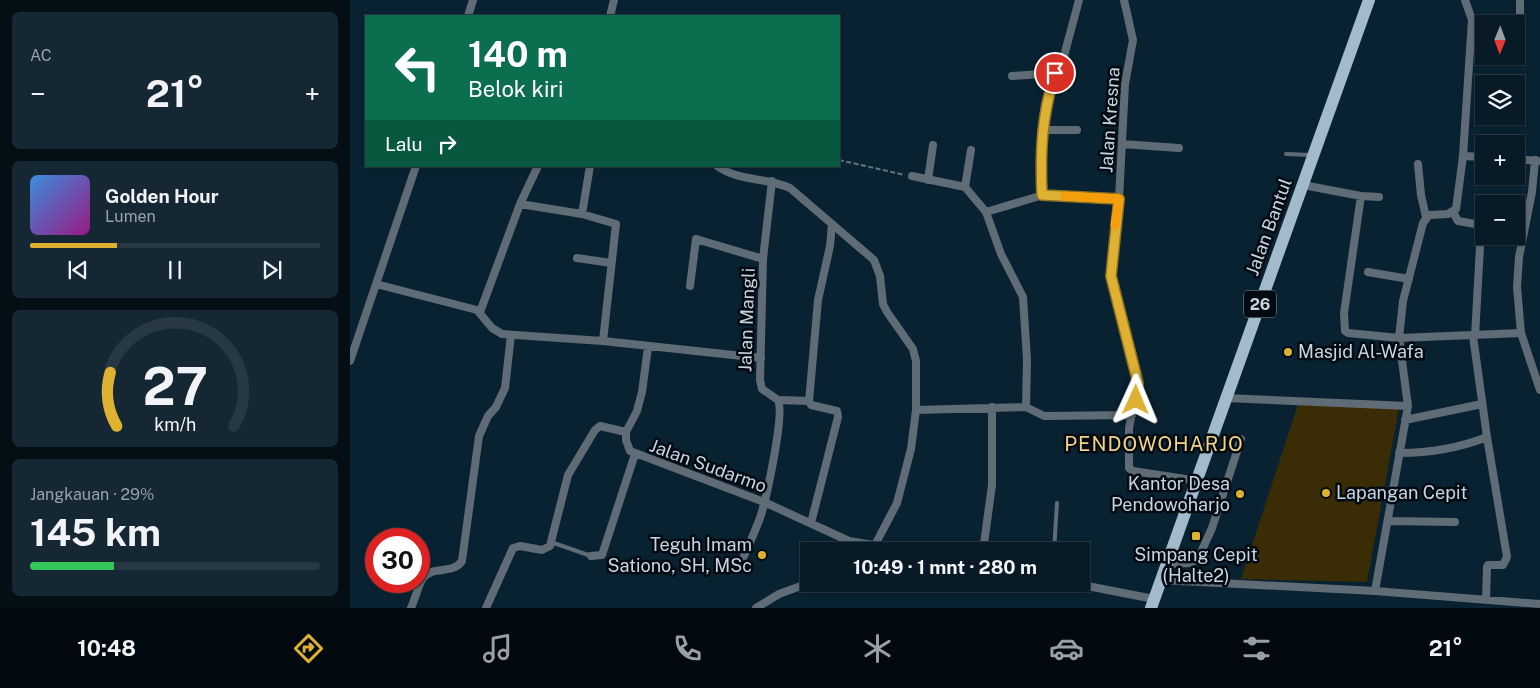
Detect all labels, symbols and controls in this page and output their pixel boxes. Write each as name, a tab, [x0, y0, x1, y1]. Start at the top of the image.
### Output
north arrow	[1475, 15, 1525, 65]
map controls	[1475, 15, 1525, 245]
text: 140 m	[468, 34, 568, 75]
icon: left	[385, 35, 450, 100]
text: AC	[30, 46, 52, 65]
pin	[1034, 52, 1076, 94]
icon: arrive	[1041, 59, 1069, 87]
street label: Jalan Kresna	[1095, 66, 1124, 173]
text: 21°	[146, 71, 204, 116]
button: layers	[1475, 75, 1525, 125]
text: Belok kiri	[468, 76, 564, 102]
text: −	[30, 77, 46, 110]
text: +	[304, 77, 320, 110]
icon: right	[433, 130, 461, 158]
text: Lalu	[385, 133, 423, 155]
button: +	[1475, 135, 1525, 185]
street label: Jalan Bantul	[1241, 175, 1296, 278]
text: Golden Hour	[105, 185, 219, 207]
button: −	[1475, 195, 1525, 245]
text: Lumen	[105, 207, 156, 226]
icon: previous	[64, 256, 92, 284]
icon: pause	[161, 256, 189, 284]
icon: next	[258, 256, 286, 284]
street label: Jalan Mangli	[734, 268, 759, 372]
road number: 26	[1244, 290, 1276, 318]
place label: Masjid Al-Wafa	[1298, 341, 1424, 362]
marker: Masjid Al-Wafa	[1282, 346, 1294, 358]
text: 27	[142, 356, 208, 417]
position arrow	[1109, 373, 1161, 425]
text: km/h	[154, 414, 196, 435]
district label: PENDOWOHARJO	[1064, 432, 1244, 456]
street label: Jalan Sudarmo	[647, 435, 770, 496]
place label: Kantor Desa Pendowoharjo	[1111, 473, 1230, 515]
place label: Lapangan Cepit	[1336, 482, 1467, 503]
text: Jangkauan · 29%	[30, 485, 155, 504]
marker: Lapangan Cepit	[1320, 487, 1332, 499]
marker: Kantor Desa Pendowoharjo	[1234, 488, 1246, 500]
text: 145 km	[30, 510, 161, 555]
speed limit sign: 30	[365, 528, 430, 593]
marker: Simpang Cepit (Halte2)	[1190, 530, 1202, 542]
place label: Teguh Imam Sationo, SH, MSc	[607, 534, 752, 576]
place label: Simpang Cepit (Halte2)	[1134, 544, 1258, 586]
marker: Teguh Imam Sationo, SH, MSc	[756, 549, 768, 561]
text: 10:49 · 1 mnt · 280 m	[853, 556, 1037, 578]
icon: directions	[291, 631, 326, 666]
icon: music	[480, 631, 515, 666]
icon: phone	[670, 631, 705, 666]
icon: climate	[860, 631, 895, 666]
icon: car	[1049, 631, 1084, 666]
icon: filters	[1239, 631, 1274, 666]
text: 10:48	[77, 635, 136, 661]
text: 21°	[1429, 635, 1463, 661]

